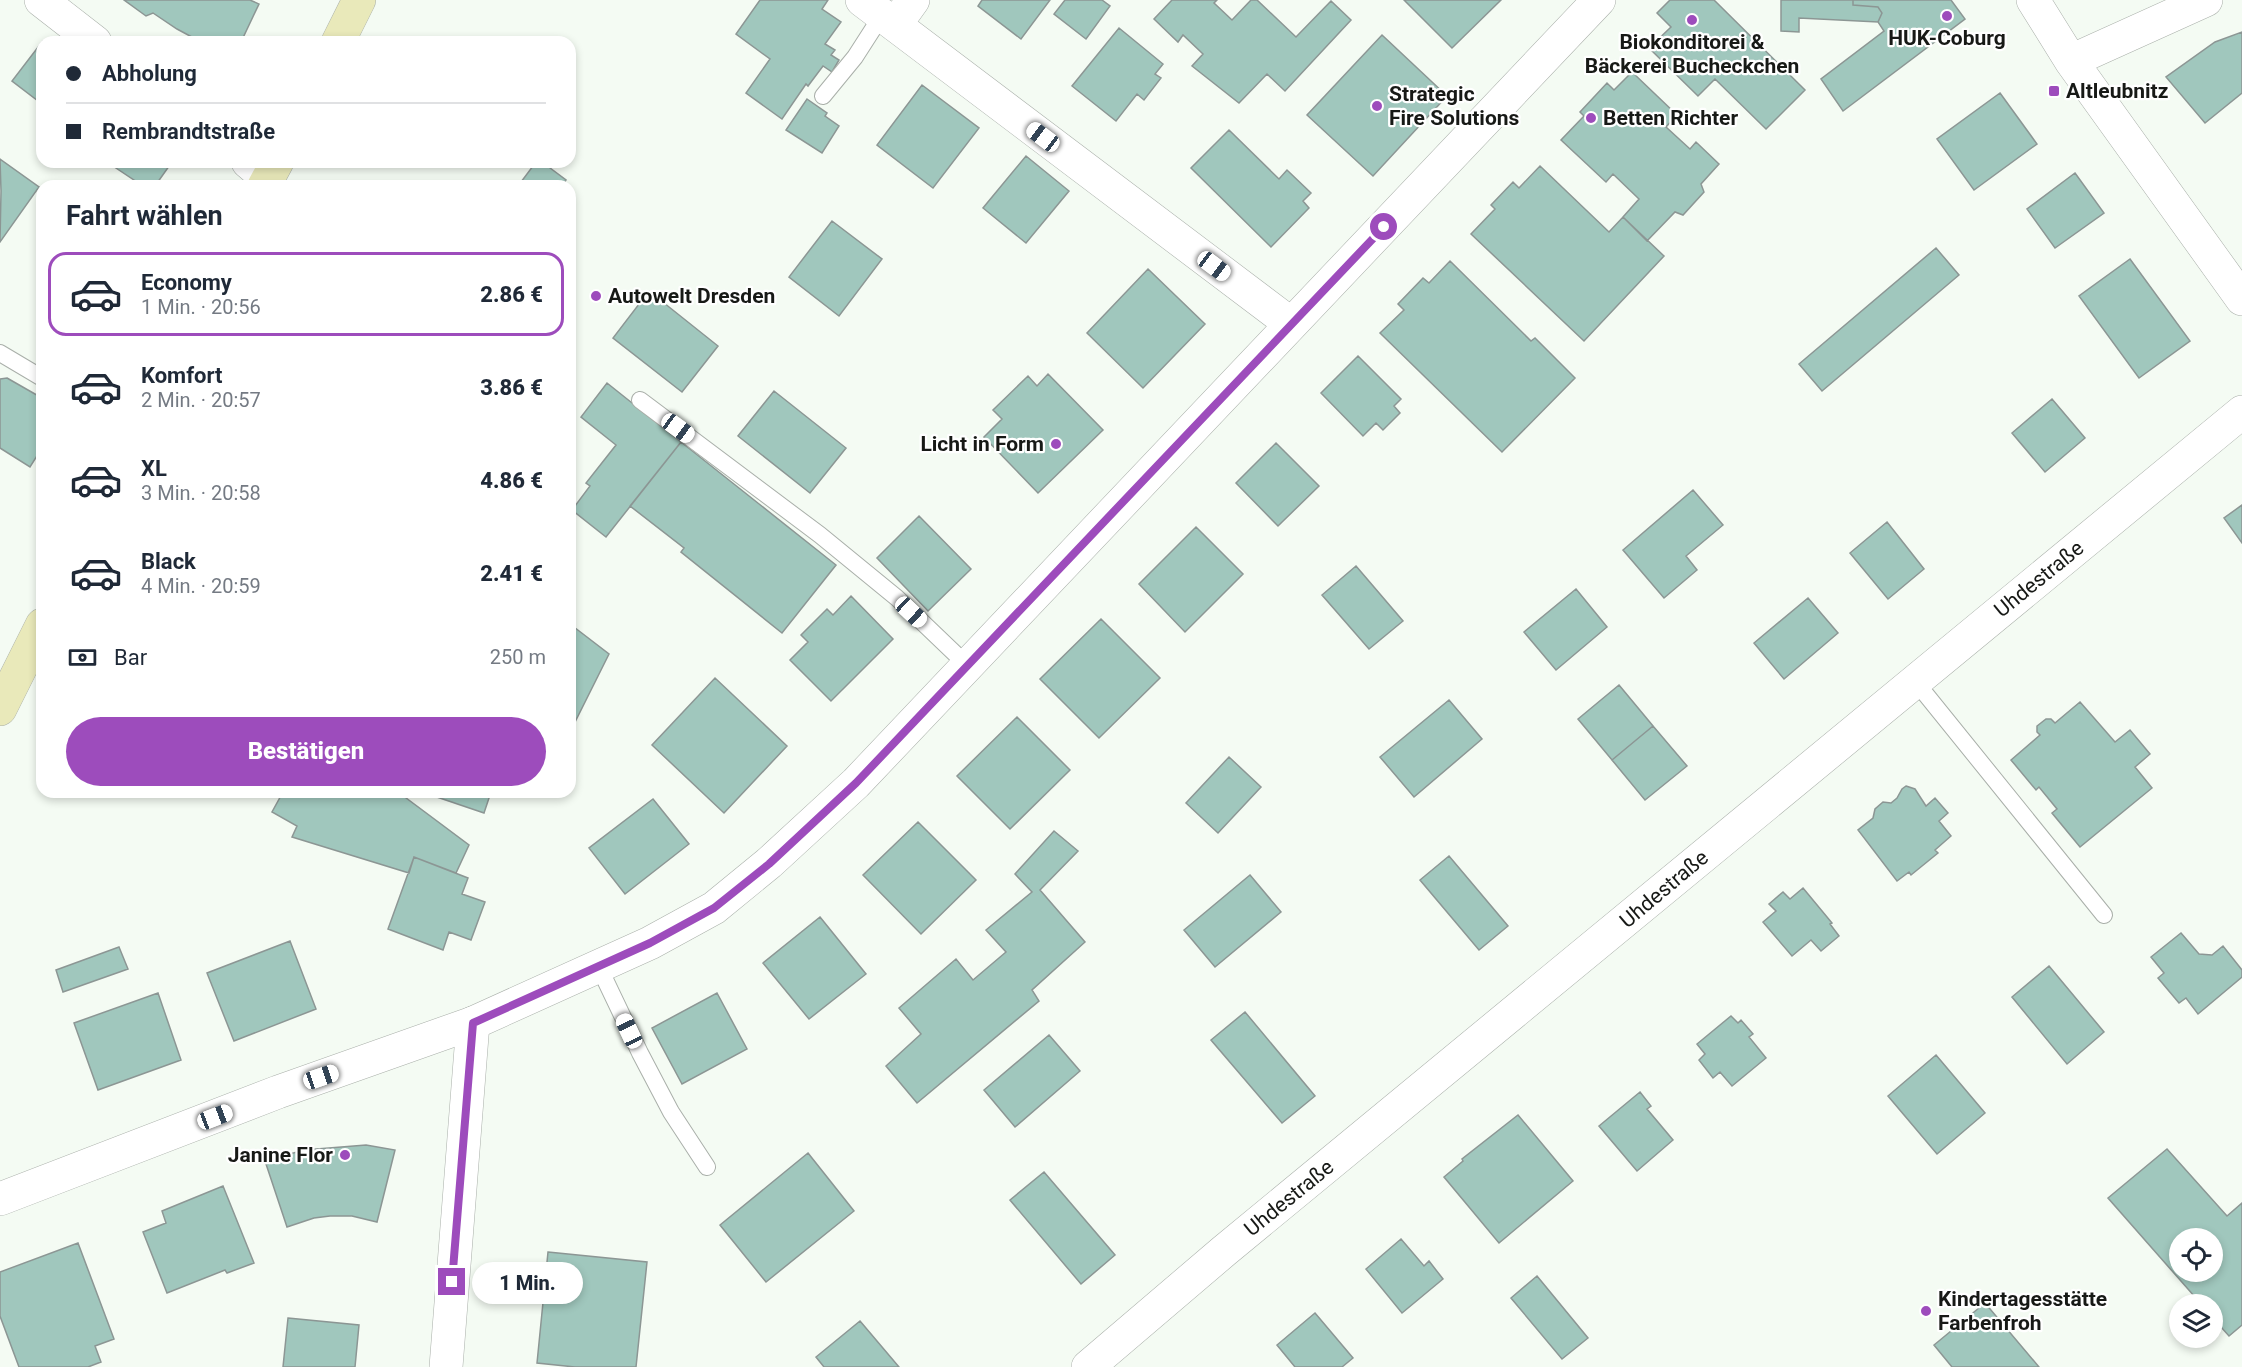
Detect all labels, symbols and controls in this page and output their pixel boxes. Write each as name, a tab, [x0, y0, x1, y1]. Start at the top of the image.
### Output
marker: HUK-Coburg	[1940, 9, 1954, 23]
marker: Biokonditorei & Bäckerei Bucheckchen	[1685, 13, 1699, 27]
place label: HUK-Coburg	[1888, 26, 2006, 50]
place label: Biokonditorei & Bäckerei Bucheckchen	[1585, 30, 1799, 78]
text: Abholung	[102, 61, 197, 86]
place label: Altleubnitz	[2066, 79, 2168, 103]
place label: Strategic Fire Solutions	[1389, 82, 1520, 130]
marker: Altleubnitz	[2047, 84, 2061, 98]
marker: Strategic Fire Solutions	[1370, 99, 1384, 113]
place label: Betten Richter	[1603, 106, 1738, 130]
marker: Betten Richter	[1584, 111, 1598, 125]
text: Rembrandtstraße	[102, 119, 275, 144]
car	[1023, 119, 1063, 155]
text: Fahrt wählen	[66, 200, 223, 232]
route start	[1370, 213, 1397, 240]
car	[1194, 248, 1234, 284]
icon: car	[69, 267, 123, 321]
text: Economy	[141, 270, 232, 295]
text: 2.86 €	[480, 282, 543, 307]
place label: Autowelt Dresden	[608, 284, 775, 308]
marker: Autowelt Dresden	[589, 289, 603, 303]
text: 1 Min. · 20:56	[141, 295, 261, 319]
icon: car	[69, 360, 123, 414]
text: Komfort	[141, 363, 223, 388]
text: 3.86 €	[480, 375, 543, 400]
text: 2 Min. · 20:57	[141, 388, 261, 412]
car	[658, 410, 698, 446]
place label: Licht in Form	[920, 432, 1044, 456]
marker: Licht in Form	[1049, 437, 1063, 451]
icon: car	[69, 453, 123, 507]
text: XL	[141, 456, 167, 481]
text: 4.86 €	[480, 468, 543, 493]
text: 3 Min. · 20:58	[141, 481, 261, 505]
street label: Uhdestraße	[1990, 536, 2088, 622]
icon: car	[69, 546, 123, 600]
text: Black	[141, 549, 196, 574]
text: 2.41 €	[480, 561, 543, 586]
text: 4 Min. · 20:59	[141, 574, 261, 598]
car	[892, 593, 930, 631]
icon: cash	[66, 641, 99, 674]
text: Bar	[114, 645, 147, 670]
text: 250 m	[490, 645, 546, 669]
button: Bestätigen	[66, 717, 546, 786]
street label: Uhdestraße	[1615, 845, 1713, 933]
car	[613, 1011, 645, 1051]
car	[301, 1063, 341, 1091]
car	[195, 1102, 235, 1132]
place label: Janine Flor	[228, 1143, 333, 1167]
marker: Janine Flor	[338, 1148, 352, 1162]
street label: Uhdestraße	[1240, 1155, 1338, 1241]
map controls	[2169, 1228, 2223, 1348]
button: locate	[2169, 1228, 2223, 1282]
callout: 1 Min.	[473, 1261, 584, 1303]
route end	[438, 1268, 465, 1295]
text: 1 Min.	[499, 1271, 556, 1295]
place label: Kindertagesstätte Farbenfroh	[1938, 1287, 2107, 1335]
button: layers	[2169, 1294, 2223, 1348]
marker: Kindertagesstätte Farbenfroh	[1919, 1304, 1933, 1318]

